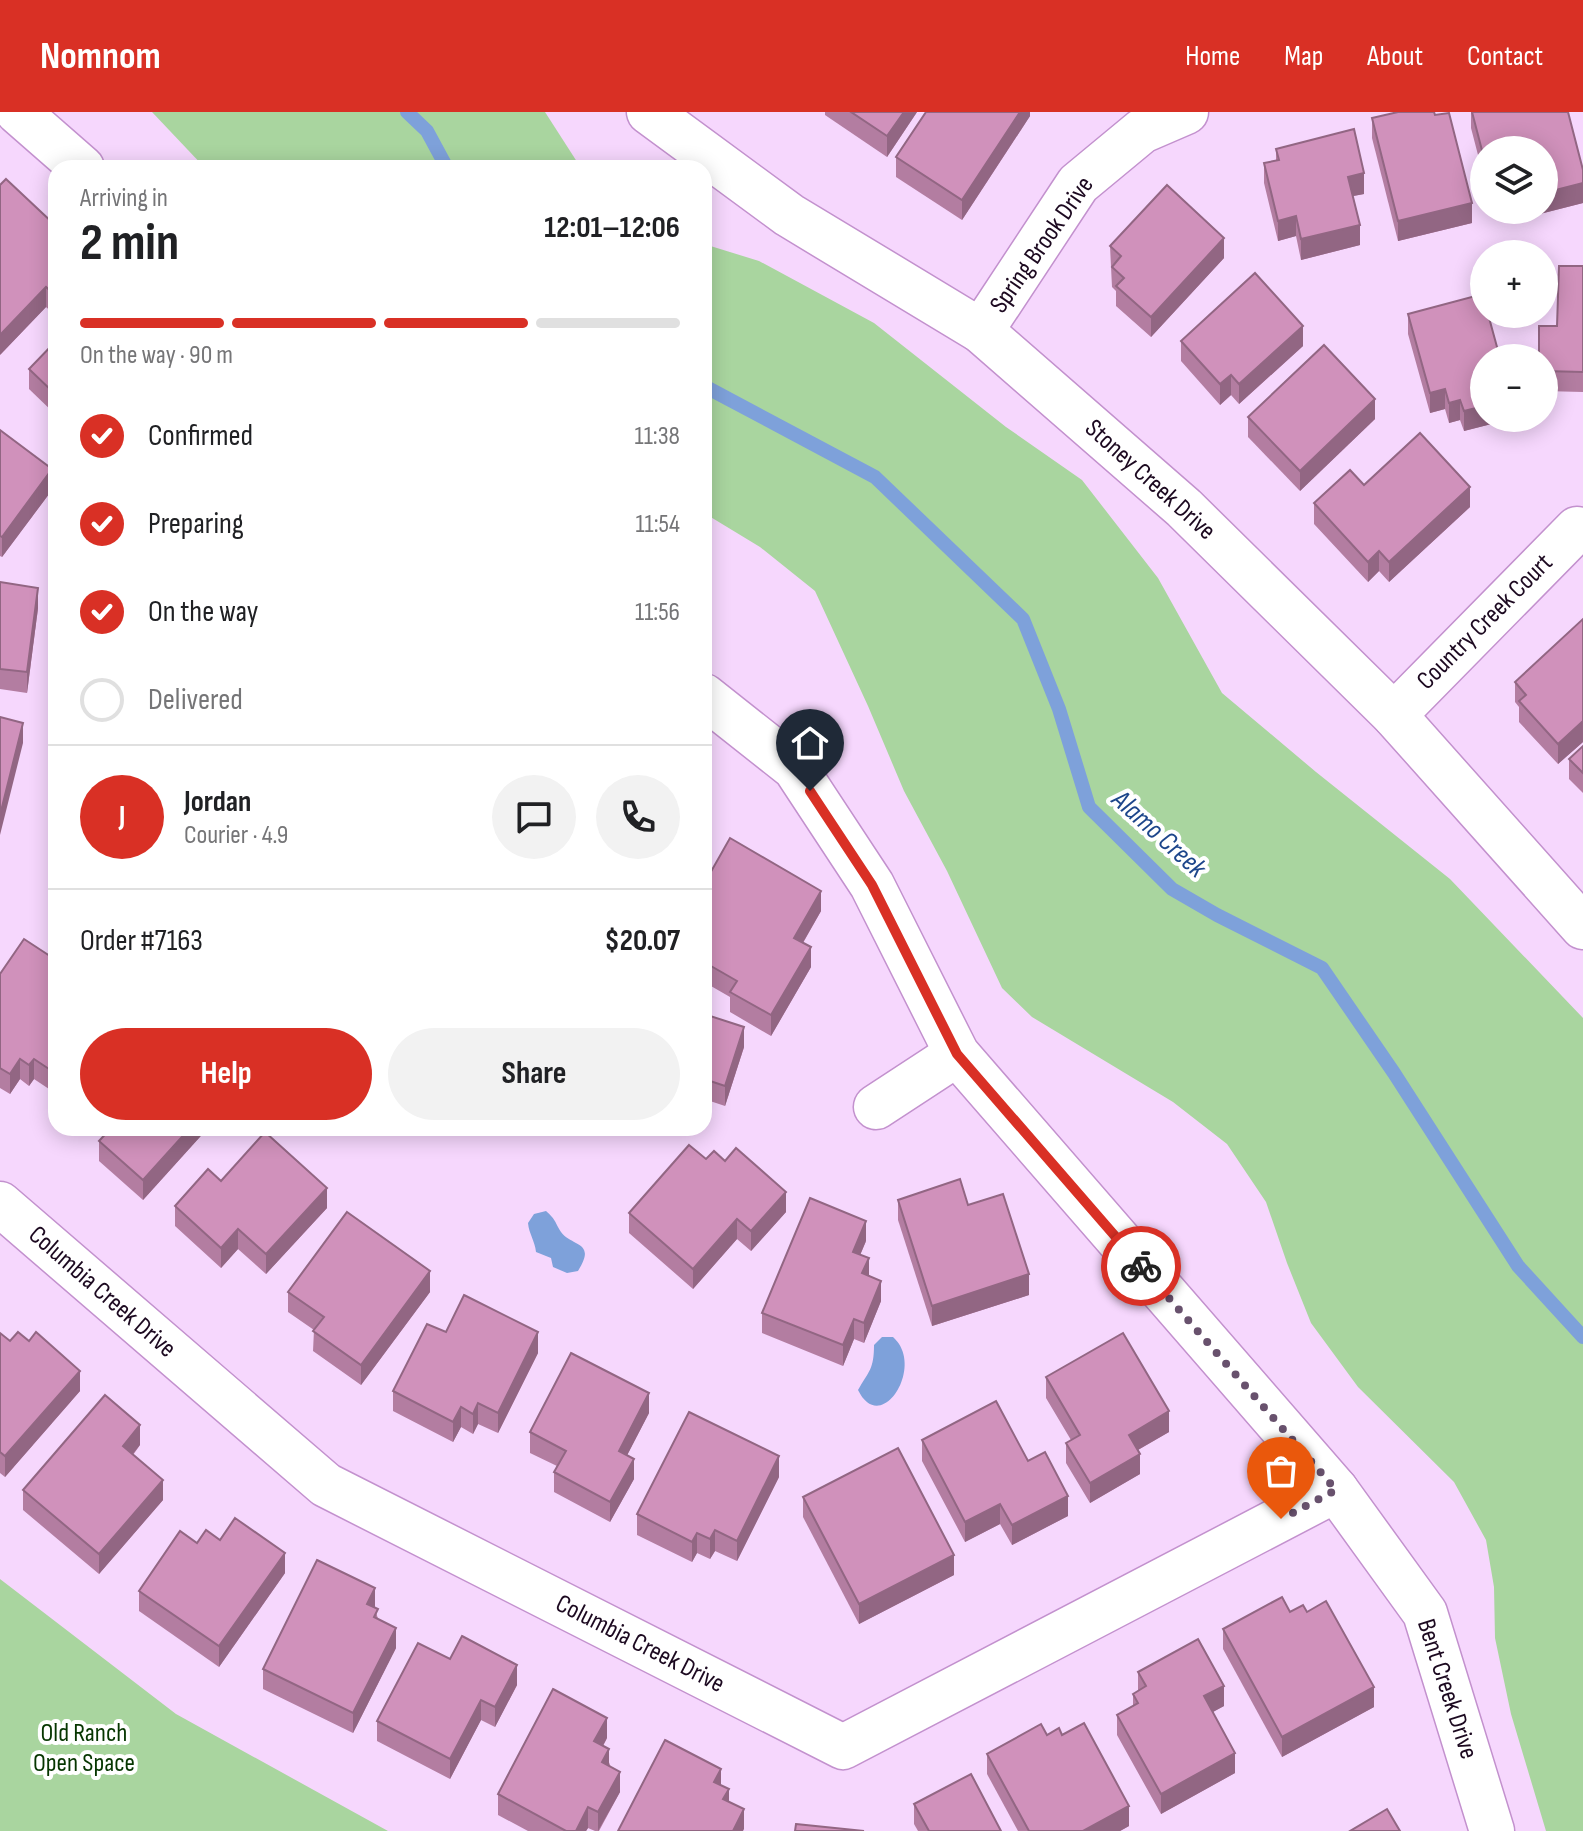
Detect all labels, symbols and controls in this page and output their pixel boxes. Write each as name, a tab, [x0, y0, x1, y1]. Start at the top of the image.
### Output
text: Nomnom	[40, 34, 161, 79]
text: Home	[1185, 40, 1240, 73]
text: Map	[1284, 40, 1323, 73]
text: About	[1367, 40, 1423, 73]
text: Contact	[1467, 40, 1543, 73]
map controls	[1470, 136, 1558, 432]
button: layers	[1470, 136, 1558, 224]
street label: Spring Brook Drive	[984, 171, 1100, 319]
text: Arriving in	[80, 183, 168, 214]
text: 12:01–12:06	[544, 210, 680, 246]
text: 2 min	[80, 212, 179, 275]
button: +	[1470, 240, 1558, 328]
text: On the way · 90 m	[80, 340, 233, 371]
button: −	[1470, 344, 1558, 432]
street label: Stoney Creek Drive	[1078, 413, 1222, 547]
icon: check	[80, 414, 124, 458]
text: Confirmed	[148, 418, 253, 454]
text: 11:38	[635, 421, 680, 452]
icon: check	[80, 502, 124, 546]
text: Preparing	[148, 506, 244, 542]
text: 11:54	[636, 509, 680, 540]
street label: Country Creek Court	[1411, 548, 1559, 696]
icon: check	[80, 590, 124, 634]
text: On the way	[148, 594, 258, 630]
text: 11:56	[635, 597, 680, 628]
text: Delivered	[148, 682, 243, 718]
pin	[776, 709, 844, 791]
icon: home	[788, 721, 832, 765]
button: chat	[492, 775, 576, 859]
button: phone	[596, 775, 680, 859]
water label: Alamo Creek	[1105, 783, 1214, 886]
text: Jordan	[184, 784, 251, 820]
text: J	[119, 799, 125, 835]
text: Courier · 4.9	[184, 820, 288, 851]
text: Order #7163	[80, 923, 203, 959]
text: $20.07	[604, 923, 680, 959]
button: Help	[80, 1028, 372, 1120]
button: Share	[388, 1028, 680, 1120]
street label: Columbia Creek Drive	[22, 1220, 182, 1364]
courier	[1101, 1226, 1181, 1306]
icon: bike	[1119, 1244, 1163, 1288]
pin	[1247, 1437, 1315, 1519]
icon: bag	[1259, 1449, 1303, 1493]
street label: Columbia Creek Drive	[550, 1588, 730, 1700]
street label: Bent Creek Drive	[1410, 1615, 1484, 1763]
park label: Old Ranch Open Space	[33, 1718, 135, 1779]

